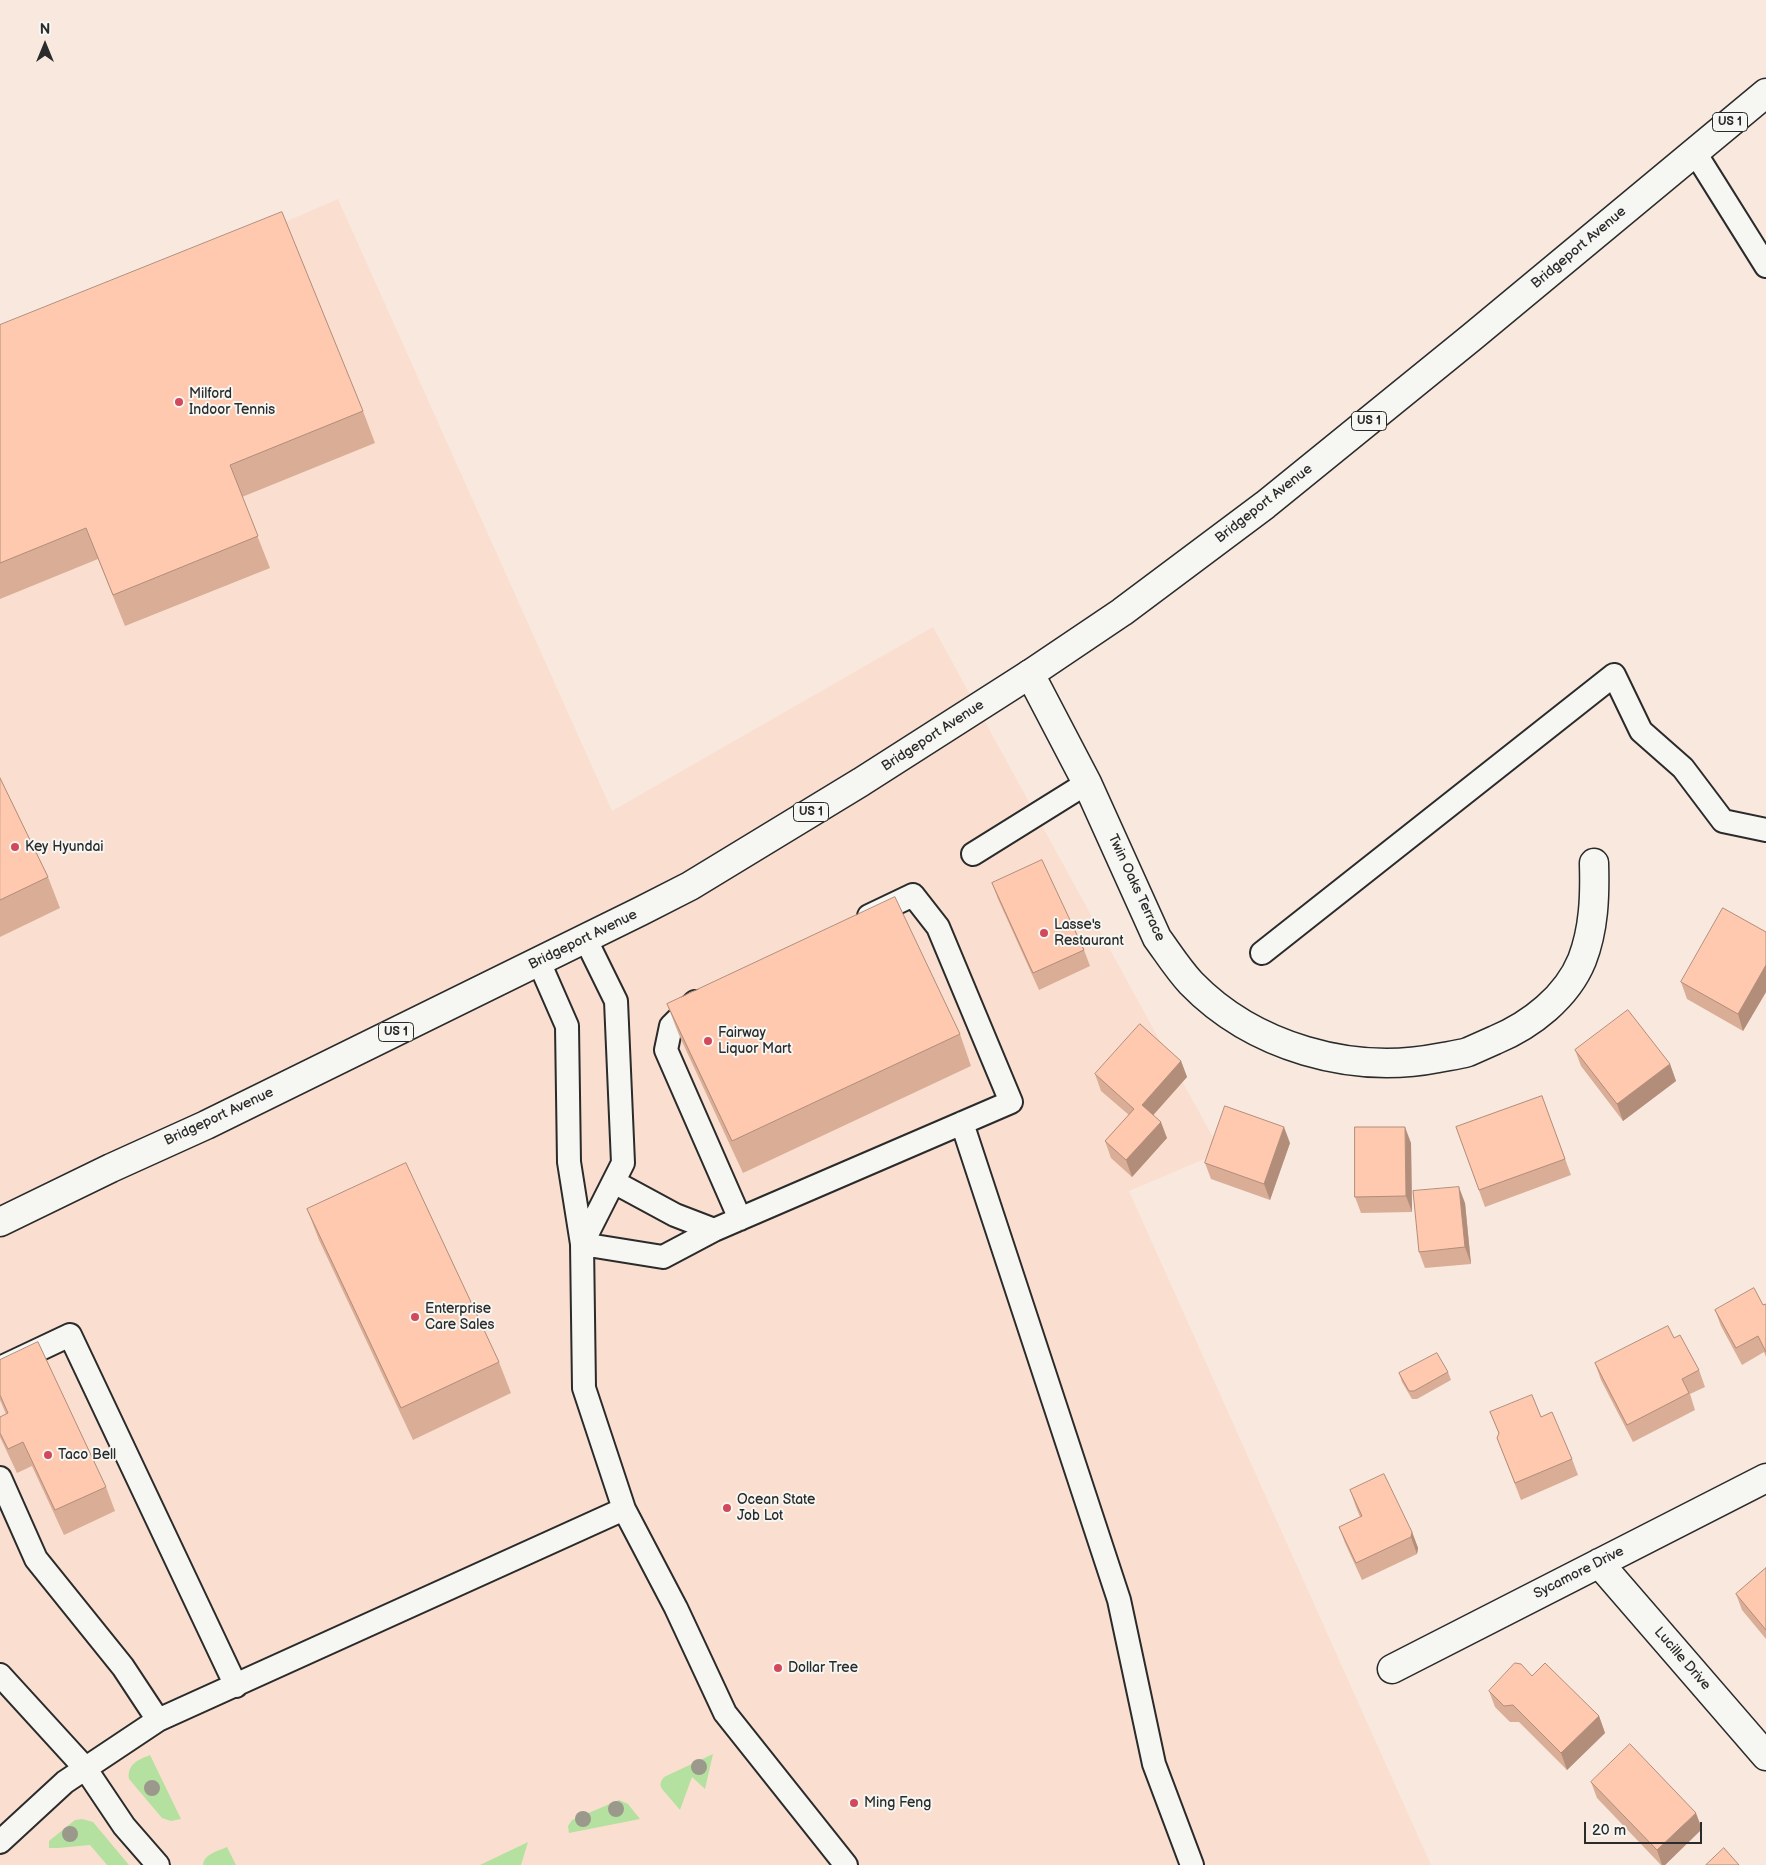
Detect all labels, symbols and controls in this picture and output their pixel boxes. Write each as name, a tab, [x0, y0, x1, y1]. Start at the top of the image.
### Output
north arrow	[20, 20, 70, 70]
text: N	[40, 21, 50, 38]
road number: US 1	[1712, 112, 1748, 132]
street label: Bridgeport Avenue	[1528, 203, 1630, 293]
place label: Milford Indoor Tennis	[189, 386, 275, 418]
marker: Milford Indoor Tennis	[173, 396, 185, 408]
road number: US 1	[1352, 412, 1386, 431]
street label: Bridgeport Avenue	[1212, 461, 1316, 547]
street label: Bridgeport Avenue	[879, 697, 987, 775]
road number: US 1	[794, 802, 828, 822]
street label: Twin Oaks Terrace	[1104, 832, 1168, 944]
place label: Key Hyundai	[25, 839, 104, 855]
marker: Key Hyundai	[9, 841, 21, 853]
street label: Bridgeport Avenue	[526, 906, 640, 974]
place label: Lasse's Restaurant	[1054, 917, 1124, 950]
marker: Lasse's Restaurant	[1038, 927, 1050, 939]
road number: US 1	[378, 1022, 414, 1042]
place label: Fairway Liquor Mart	[718, 1025, 792, 1058]
marker: Fairway Liquor Mart	[702, 1035, 714, 1047]
street label: Bridgeport Avenue	[162, 1084, 276, 1150]
place label: Enterprise Care Sales	[425, 1301, 494, 1334]
marker: Enterprise Care Sales	[409, 1311, 421, 1323]
place label: Taco Bell	[58, 1447, 116, 1463]
marker: Taco Bell	[42, 1449, 54, 1461]
place label: Ocean State Job Lot	[737, 1492, 815, 1524]
marker: Ocean State Job Lot	[721, 1502, 733, 1514]
street label: Sycamore Drive	[1531, 1543, 1627, 1603]
street label: Lucille Drive	[1650, 1624, 1714, 1694]
place label: Dollar Tree	[788, 1660, 858, 1676]
marker: Dollar Tree	[772, 1662, 784, 1674]
place label: Ming Feng	[864, 1795, 931, 1811]
marker: Ming Feng	[848, 1797, 860, 1809]
scale bar	[1586, 1812, 1704, 1844]
text: 20 m	[1592, 1821, 1626, 1840]

